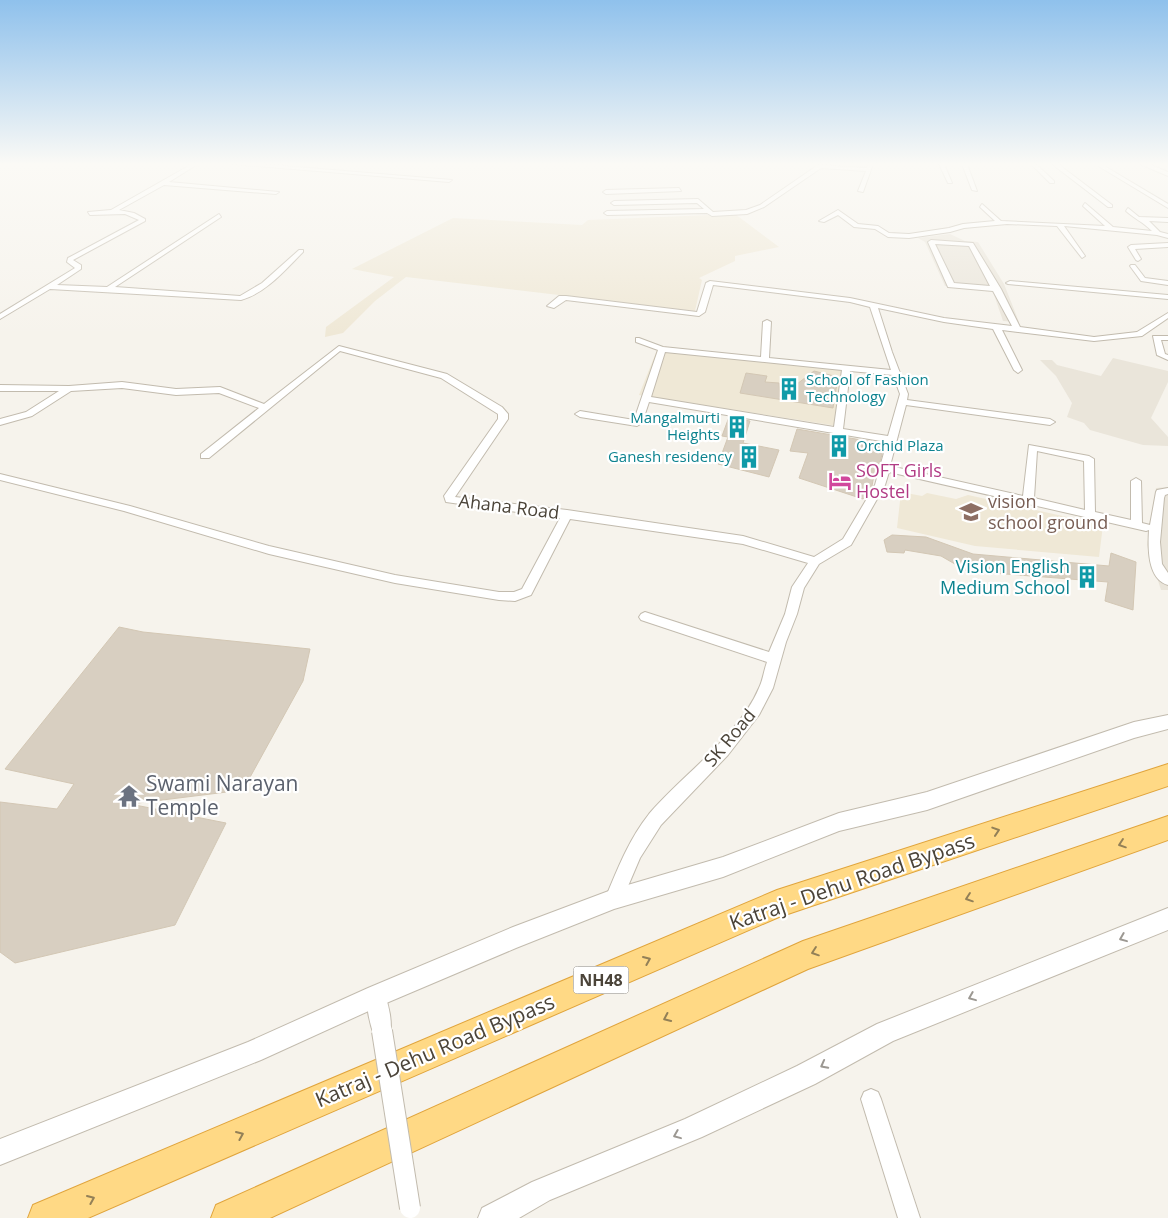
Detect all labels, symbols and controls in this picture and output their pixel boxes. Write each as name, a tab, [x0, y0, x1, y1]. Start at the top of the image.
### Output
place label: School of Fashion Technology	[806, 369, 929, 406]
building icon: School of Fashion Technology	[776, 376, 802, 402]
place label: Mangalmurti Heights	[630, 407, 720, 444]
building icon: Mangalmurti Heights	[724, 414, 750, 440]
building icon: Orchid Plaza	[826, 433, 852, 459]
place label: Orchid Plaza	[856, 435, 944, 455]
building icon: Ganesh residency	[736, 444, 762, 470]
place label: Ganesh residency	[608, 446, 732, 466]
place label: SOFT Girls Hostel	[856, 458, 942, 503]
hotel icon: SOFT Girls Hostel	[827, 468, 853, 494]
street label: Ahana Road	[457, 488, 561, 524]
place label: vision school ground	[988, 489, 1108, 534]
school or university icon: vision school ground	[958, 499, 984, 525]
place label: Vision English Medium School	[940, 554, 1070, 599]
building icon: Vision English Medium School	[1074, 564, 1100, 590]
street label: SK Road	[698, 703, 760, 771]
place label: Swami Narayan Temple	[146, 769, 298, 821]
temple icon: Swami Narayan Temple	[116, 783, 142, 809]
street label: Katraj - Dehu Road Bypass	[725, 826, 978, 936]
one-way arrow	[991, 827, 1000, 837]
one-way arrow	[1118, 839, 1127, 849]
one-way arrow	[965, 892, 973, 902]
one-way arrow	[1119, 932, 1128, 942]
one-way arrow	[811, 946, 820, 956]
one-way arrow	[642, 955, 650, 965]
road number: NH48	[574, 966, 628, 994]
street label: Katraj - Dehu Road Bypass	[311, 987, 559, 1113]
one-way arrow	[968, 991, 976, 1001]
one-way arrow	[663, 1012, 672, 1022]
one-way arrow	[821, 1059, 830, 1069]
one-way arrow	[674, 1129, 682, 1139]
one-way arrow	[235, 1130, 244, 1141]
one-way arrow	[86, 1194, 95, 1205]

